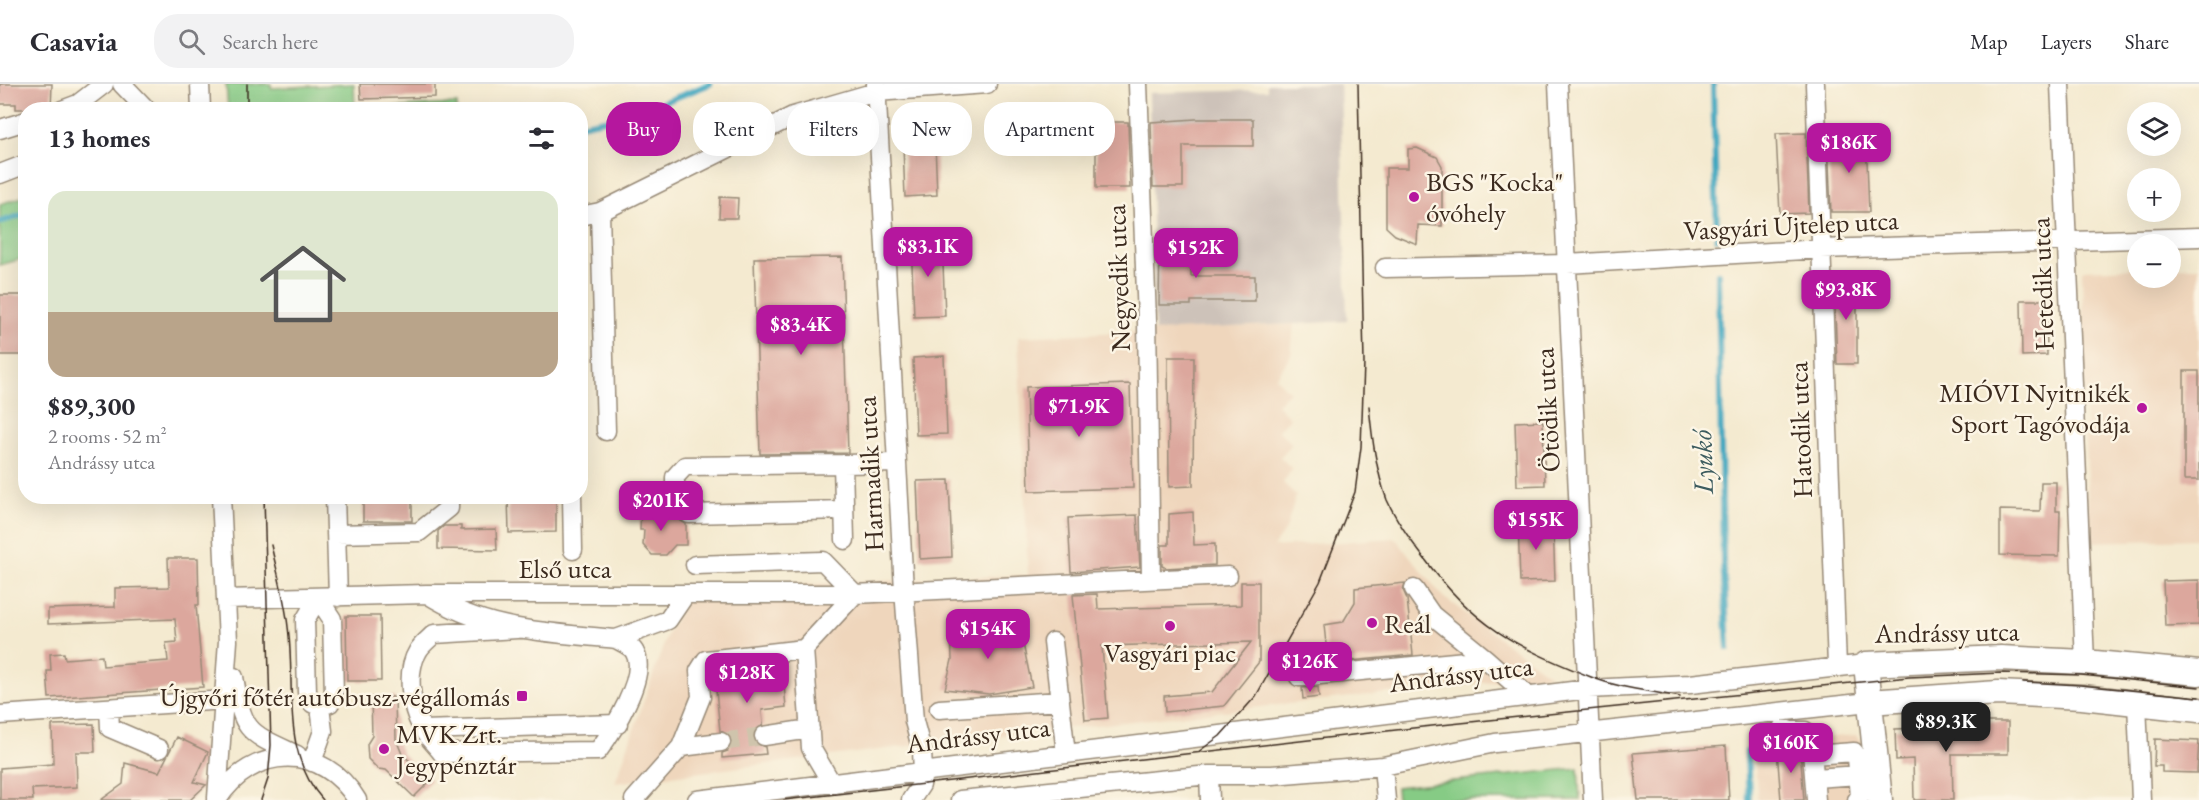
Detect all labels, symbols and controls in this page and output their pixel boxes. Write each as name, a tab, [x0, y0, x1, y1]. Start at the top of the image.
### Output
search box	[154, 14, 574, 68]
text: Casavia	[30, 23, 118, 59]
icon: search	[175, 25, 208, 58]
text: Search here	[223, 27, 318, 56]
text: Map	[1970, 28, 2008, 55]
text: Layers	[2041, 28, 2092, 55]
text: Share	[2125, 28, 2169, 55]
chip: Buy	[606, 102, 681, 156]
chip: Rent	[693, 102, 775, 156]
chip: Filters	[787, 102, 879, 156]
chip: New	[891, 102, 972, 156]
chip: Apartment	[984, 102, 1115, 156]
map controls	[2127, 102, 2181, 288]
button: layers	[2127, 102, 2181, 156]
text: 13 homes	[48, 121, 150, 155]
icon: filters	[525, 122, 558, 155]
pin: $186K	[1807, 123, 1891, 174]
text: $186K	[1821, 129, 1877, 155]
place label: BGS "Kocka" óvóhely	[1426, 164, 1563, 230]
button: +	[2127, 168, 2181, 222]
marker: BGS "Kocka" óvóhely	[1407, 190, 1421, 204]
street label: Vasgyári Újtelep utca	[1683, 202, 1900, 248]
street label: Negyedik utca	[1098, 203, 1138, 352]
street label: Hetedik utca	[2022, 216, 2062, 351]
pin: $83.1K	[879, 227, 977, 278]
pin: $152K	[1154, 228, 1238, 279]
icon: home	[249, 230, 357, 338]
text: $83.1K	[897, 233, 959, 259]
text: $152K	[1168, 234, 1224, 260]
button: −	[2127, 234, 2181, 288]
pin: $93.8K	[1797, 270, 1895, 321]
text: $93.8K	[1815, 276, 1877, 302]
pin: $83.4K	[752, 305, 850, 356]
text: $83.4K	[770, 311, 832, 337]
street label: Ötödik utca	[1526, 347, 1568, 473]
street label: Hatodik utca	[1780, 361, 1820, 499]
place label: MIÓVI Nyitnikék Sport Tagóvodája	[1939, 375, 2130, 441]
pin: $71.9K	[1030, 387, 1128, 438]
text: $89,300	[48, 389, 135, 423]
text: $71.9K	[1048, 393, 1110, 419]
street label: Harmadik utca	[848, 395, 892, 553]
marker: MIÓVI Nyitnikék Sport Tagóvodája	[2135, 401, 2149, 415]
text: 2 rooms · 52 m²	[48, 423, 167, 449]
water label: Lyukó	[1683, 428, 1721, 496]
text: Andrássy utca	[48, 449, 155, 475]
pin: $201K	[619, 481, 703, 532]
text: $201K	[633, 487, 689, 513]
pin: $155K	[1494, 500, 1578, 551]
text: $155K	[1508, 506, 1564, 532]
street label: Első utca	[518, 551, 612, 586]
place label: Reál	[1384, 606, 1431, 641]
pin: $154K	[946, 609, 1030, 660]
street label: Andrássy utca	[1873, 613, 2020, 651]
text: $154K	[960, 615, 1016, 641]
marker: Reál	[1365, 616, 1379, 630]
marker: Vasgyári piac	[1163, 619, 1177, 633]
place label: Vasgyári piac	[1104, 635, 1236, 670]
pin: $126K	[1268, 642, 1352, 693]
text: $126K	[1282, 648, 1338, 674]
street label: Andrássy utca	[1386, 648, 1535, 700]
pin: $128K	[705, 653, 789, 704]
text: $128K	[719, 659, 775, 685]
place label: Újgyőri főtér autóbusz-végállomás	[160, 679, 510, 714]
marker: Újgyőri főtér autóbusz-végállomás	[515, 689, 529, 703]
pin: $89.3K	[1897, 702, 1995, 753]
text: $89.3K	[1915, 708, 1977, 734]
street label: Andrássy utca	[903, 709, 1052, 761]
place label: MVK Zrt. Jegypénztár	[394, 716, 517, 782]
pin: $160K	[1749, 723, 1833, 774]
text: $160K	[1763, 729, 1819, 755]
marker: MVK Zrt. Jegypénztár	[377, 742, 391, 756]

